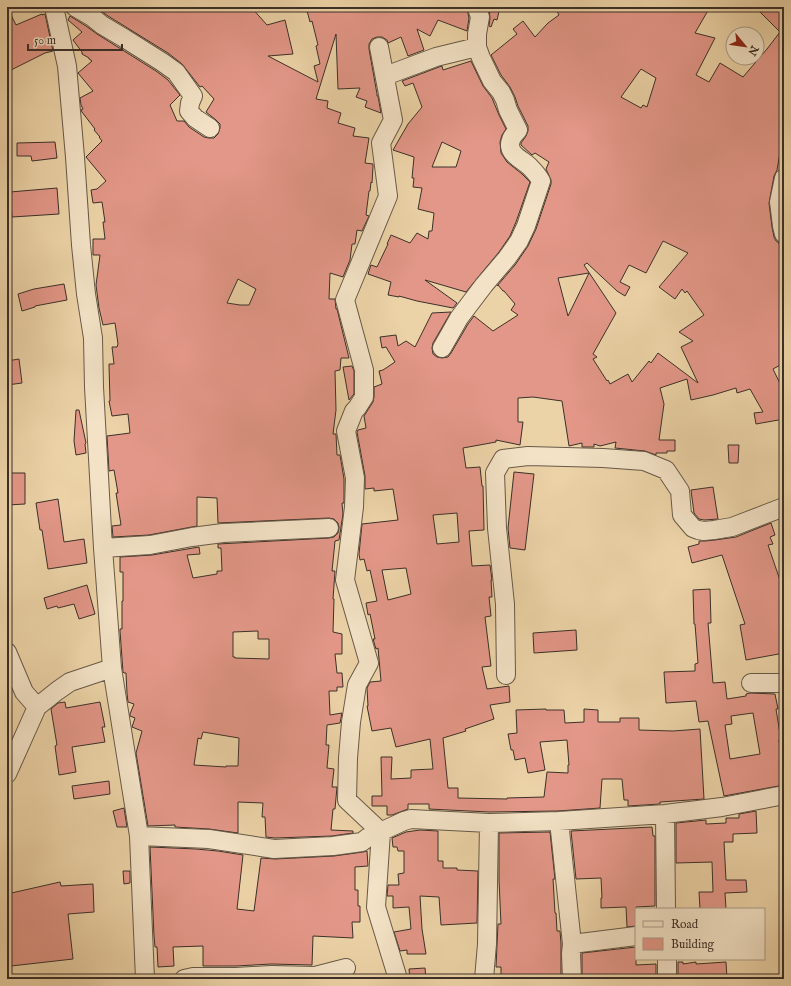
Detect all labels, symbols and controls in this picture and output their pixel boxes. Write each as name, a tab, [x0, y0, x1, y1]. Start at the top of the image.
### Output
scale bar	[28, 26, 122, 52]
north arrow	[725, 26, 765, 66]
text: 50 m	[34, 33, 56, 48]
text: N	[744, 42, 762, 58]
legend	[635, 908, 765, 960]
text: Road	[671, 917, 699, 932]
text: Building	[671, 937, 715, 952]

